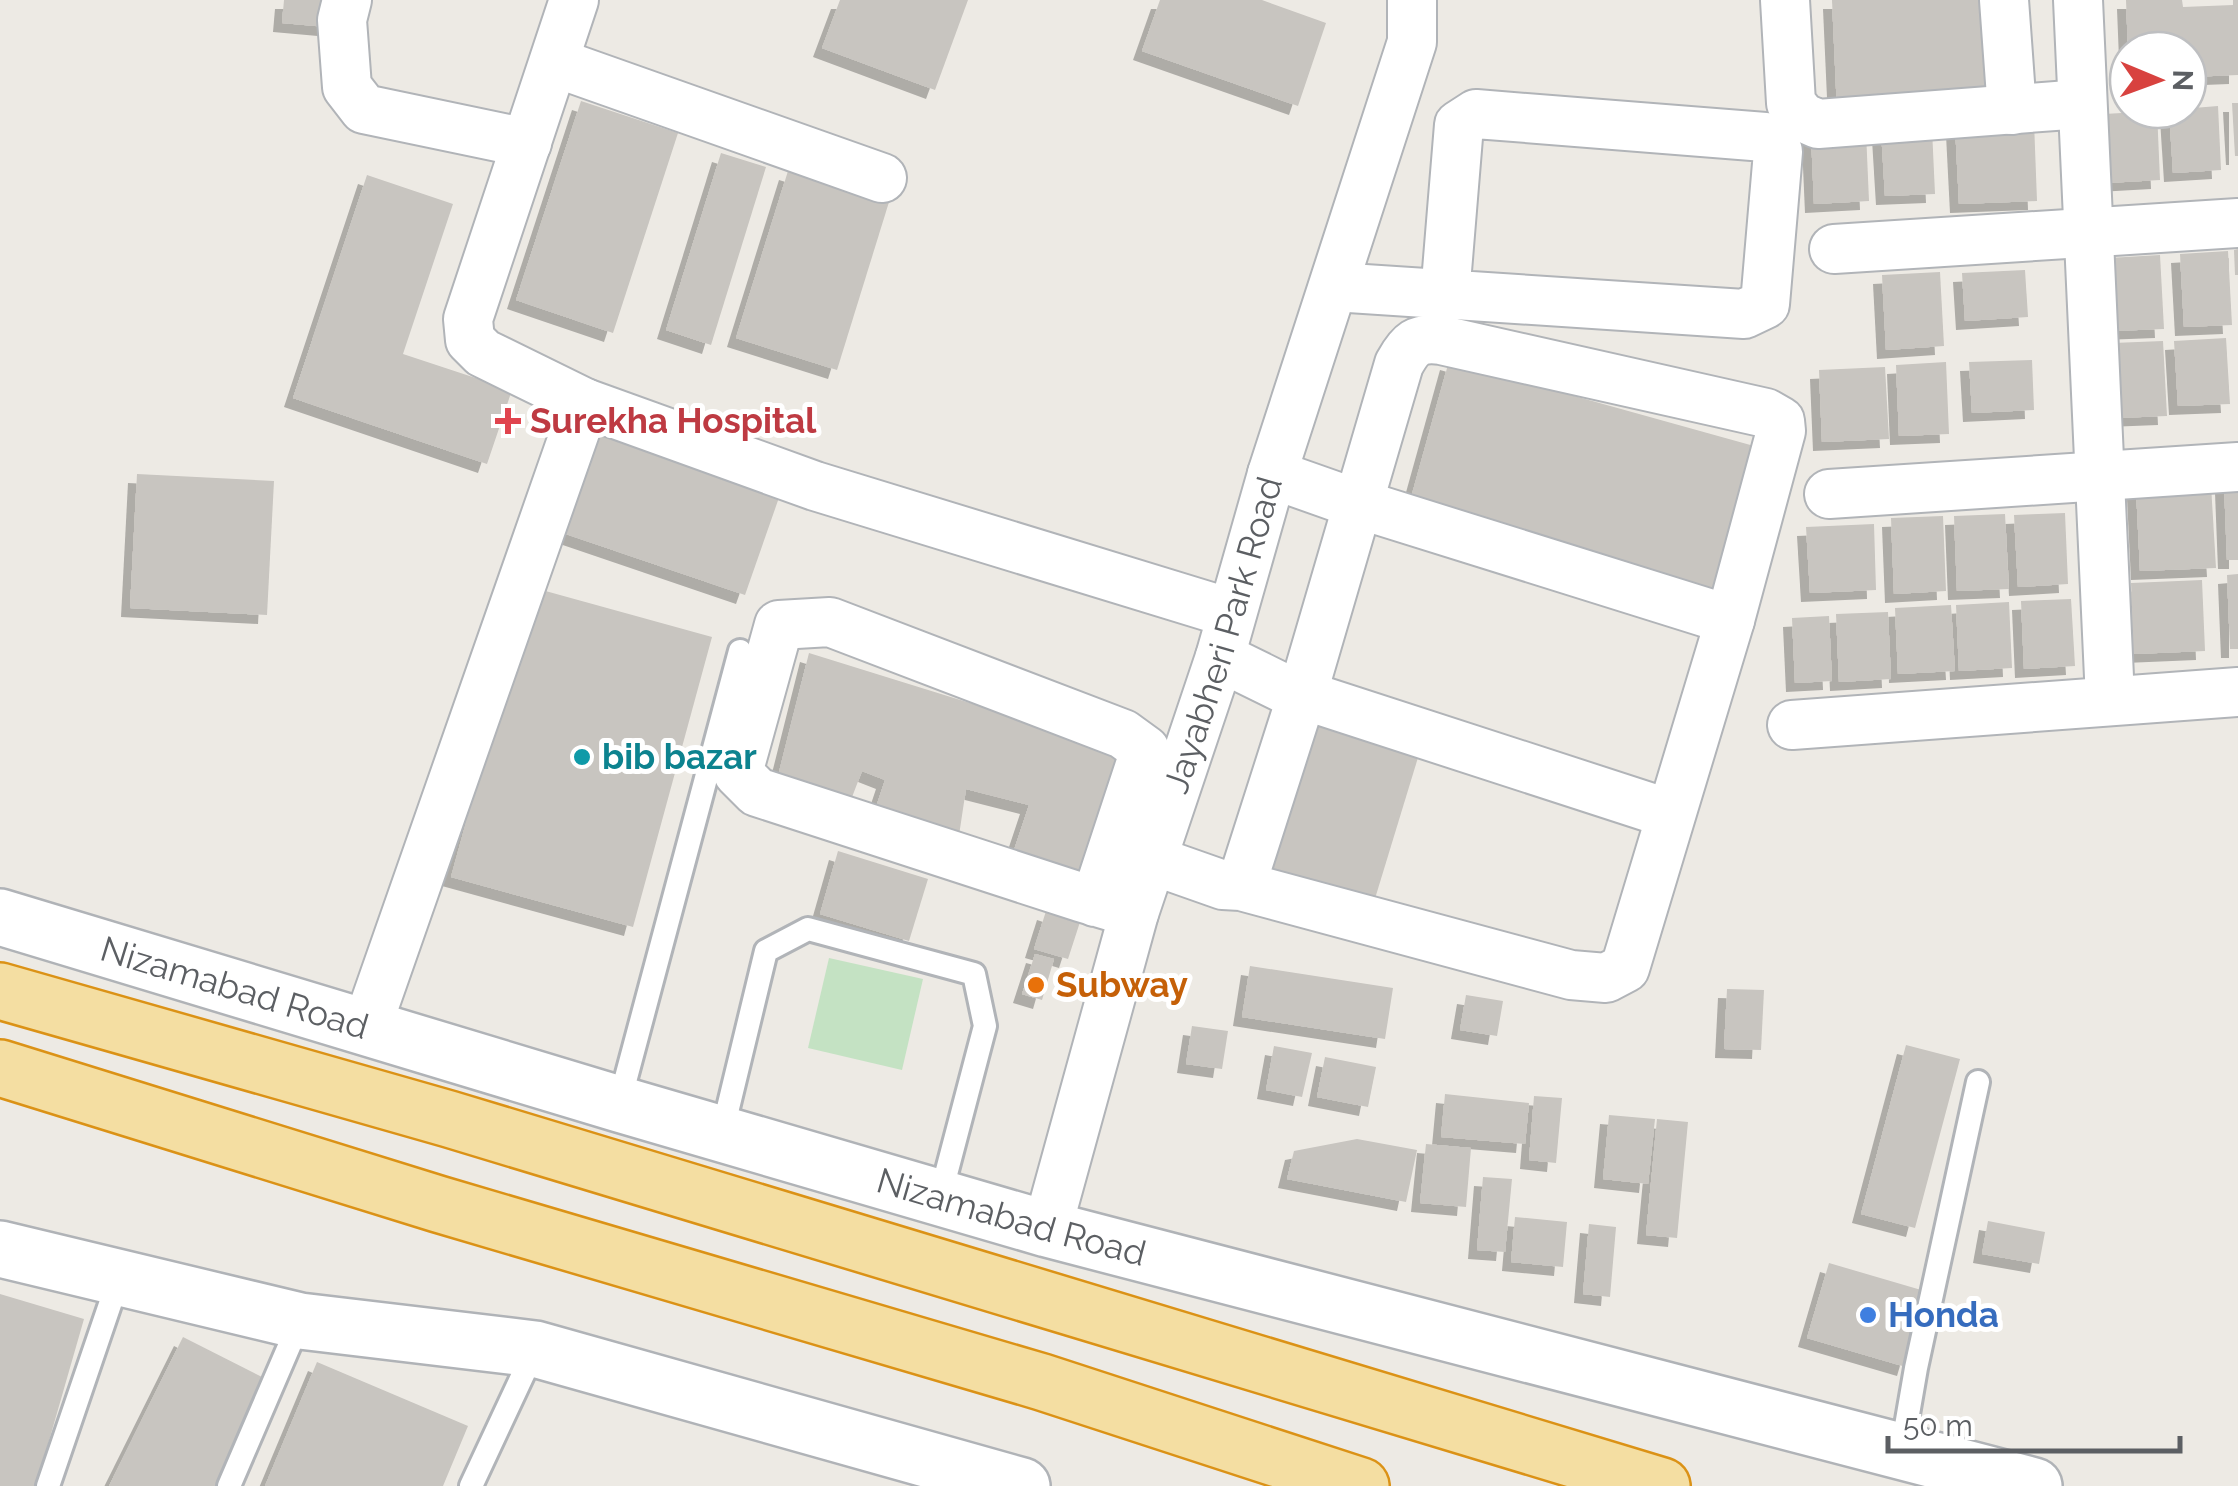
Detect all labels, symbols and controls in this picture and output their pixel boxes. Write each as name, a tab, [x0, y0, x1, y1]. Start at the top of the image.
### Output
north arrow	[2108, 30, 2208, 130]
text: N	[2166, 69, 2199, 91]
place label: Surekha Hospital	[530, 400, 817, 441]
marker: Surekha Hospital	[495, 408, 521, 434]
street label: Jayabheri Park Road	[1155, 472, 1290, 798]
place label: bib bazar	[602, 736, 757, 777]
marker: bib bazar	[571, 746, 593, 768]
street label: Nizamabad Road	[96, 928, 373, 1047]
place label: Subway	[1056, 964, 1188, 1005]
marker: Subway	[1025, 974, 1047, 996]
street label: Nizamabad Road	[872, 1159, 1150, 1274]
place label: Honda	[1888, 1294, 1999, 1335]
marker: Honda	[1857, 1304, 1879, 1326]
scale bar	[1888, 1391, 2180, 1453]
text: 50 m	[1903, 1408, 1973, 1443]

